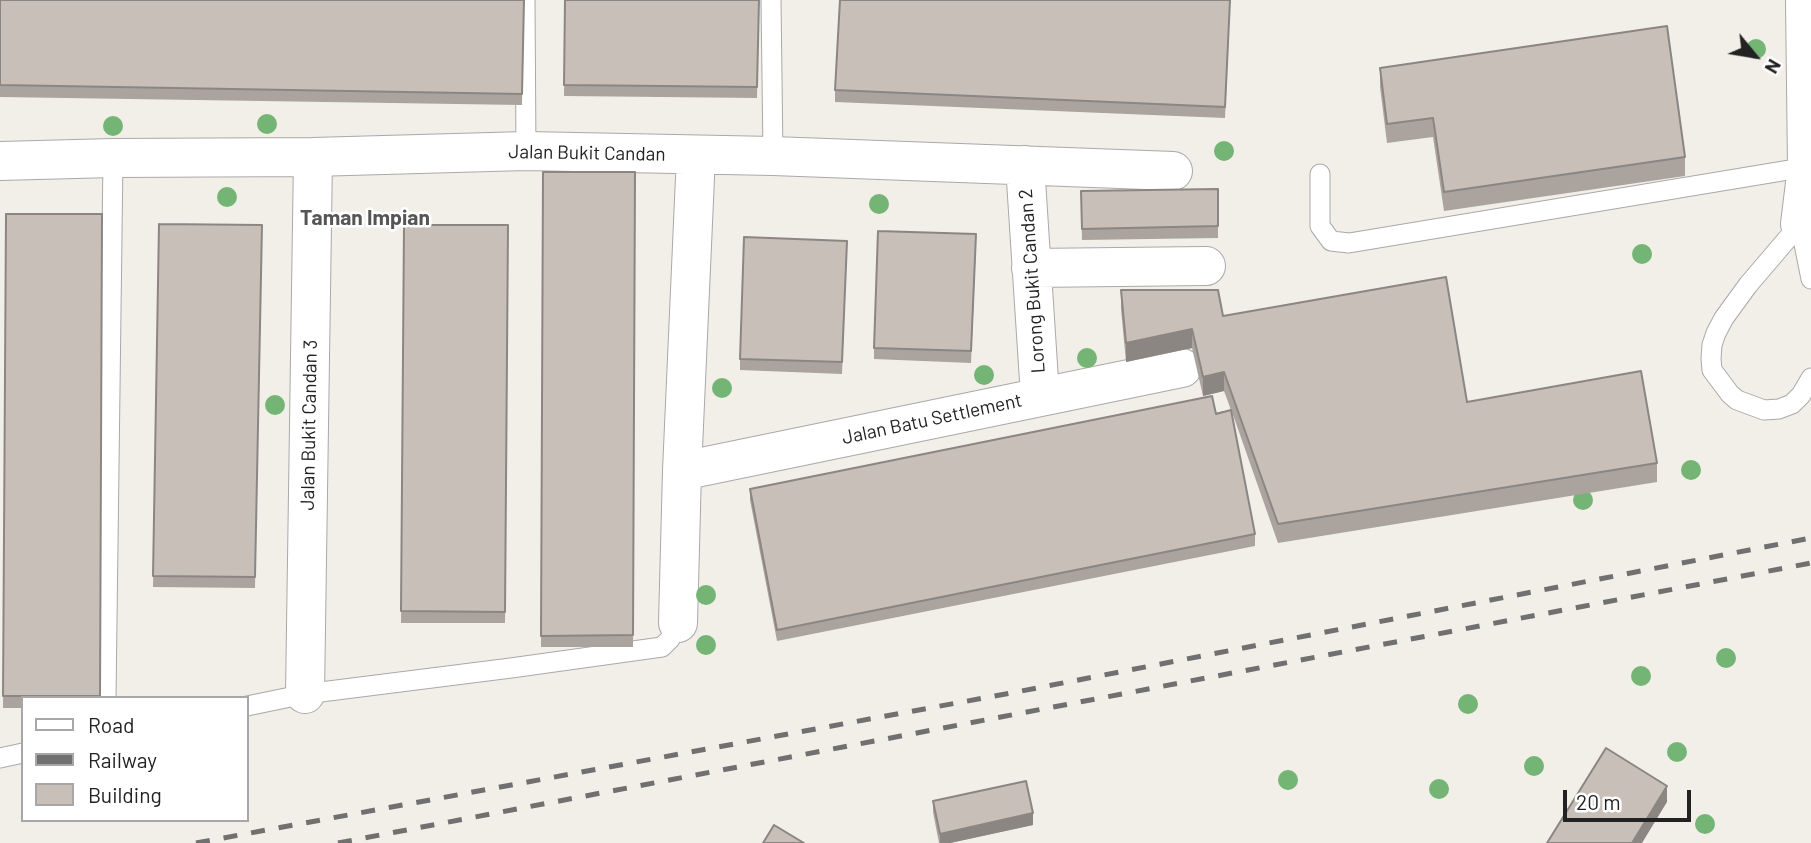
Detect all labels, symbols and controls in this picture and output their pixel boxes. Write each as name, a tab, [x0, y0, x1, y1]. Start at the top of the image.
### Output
north arrow	[1720, 21, 1790, 91]
text: N	[1761, 56, 1787, 78]
street label: Jalan Bukit Candan	[508, 140, 666, 166]
street label: Lorong Bukit Candan 2	[1014, 188, 1050, 374]
district label: Taman Impian	[300, 205, 430, 231]
street label: Jalan Bukit Candan 3	[296, 339, 322, 511]
street label: Jalan Batu Settlement	[840, 389, 1024, 449]
legend	[21, 696, 248, 822]
text: Road	[88, 712, 134, 737]
text: Railway	[88, 747, 157, 772]
scale bar	[1566, 776, 1694, 820]
text: Building	[88, 782, 162, 807]
text: 20 m	[1576, 789, 1621, 814]

